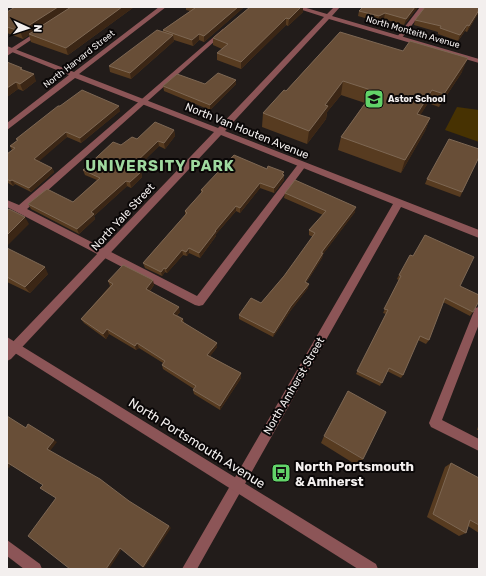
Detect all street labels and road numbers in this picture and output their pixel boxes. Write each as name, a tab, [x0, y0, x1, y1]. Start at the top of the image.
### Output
street label: North Monteith Avenue	[365, 14, 461, 50]
street label: North Harvard Street	[41, 28, 117, 90]
street label: North Van Houten Avenue	[183, 100, 311, 162]
street label: North Yale Street	[89, 180, 158, 253]
street label: North Amherst Street	[261, 334, 328, 437]
street label: North Portsmouth Avenue	[126, 395, 268, 491]

